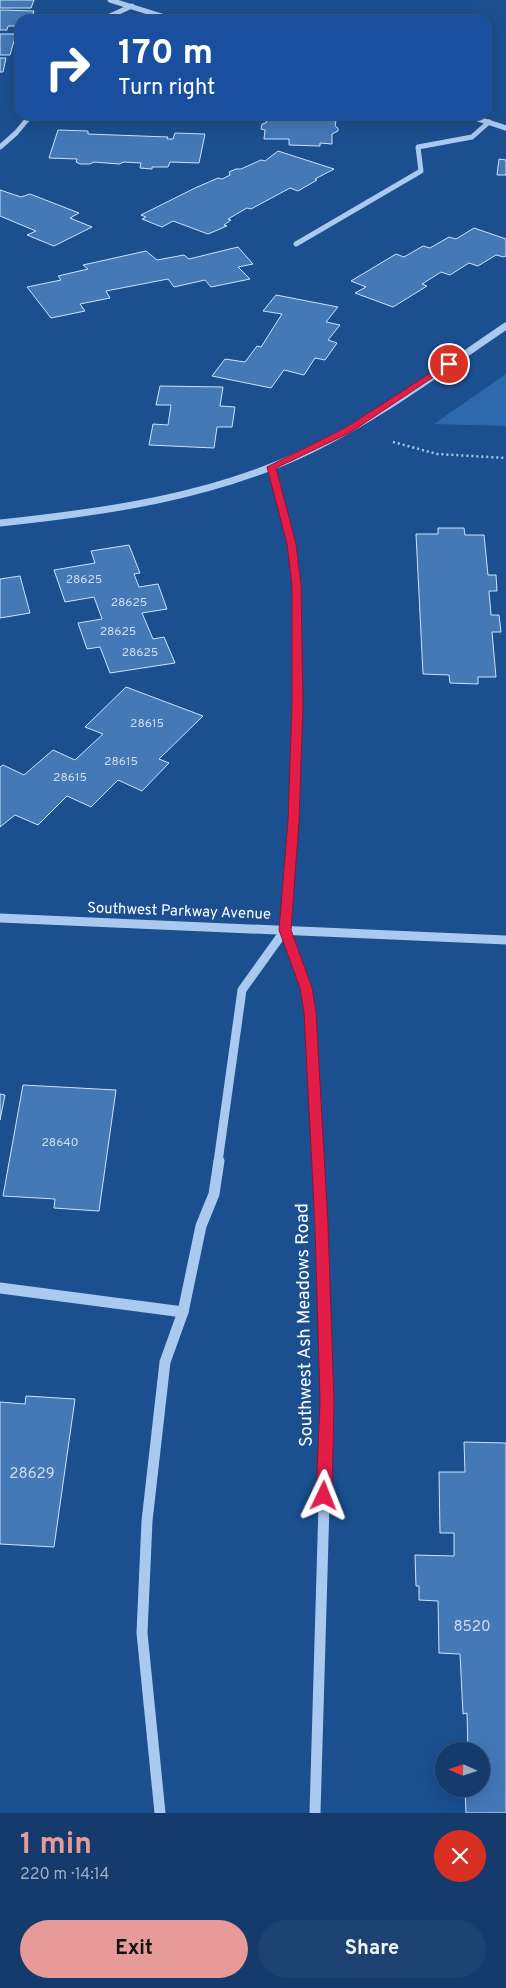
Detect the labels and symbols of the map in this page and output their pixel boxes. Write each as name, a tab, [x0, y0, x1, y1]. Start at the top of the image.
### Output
pin	[428, 343, 470, 385]
house number: 28625	[66, 572, 102, 588]
house number: 28625	[111, 595, 147, 611]
house number: 28625	[100, 624, 136, 640]
house number: 28625	[122, 645, 158, 661]
house number: 28615	[130, 716, 164, 732]
house number: 28615	[104, 754, 138, 770]
house number: 28615	[53, 770, 87, 786]
street label: Southwest Parkway Avenue	[87, 899, 271, 925]
house number: 28640	[42, 1135, 79, 1151]
street label: Southwest Ash Meadows Road	[291, 1203, 319, 1447]
house number: 28629	[9, 1465, 55, 1484]
position arrow	[297, 1469, 349, 1521]
house number: 8520	[453, 1618, 491, 1637]
north arrow	[435, 1742, 490, 1798]

